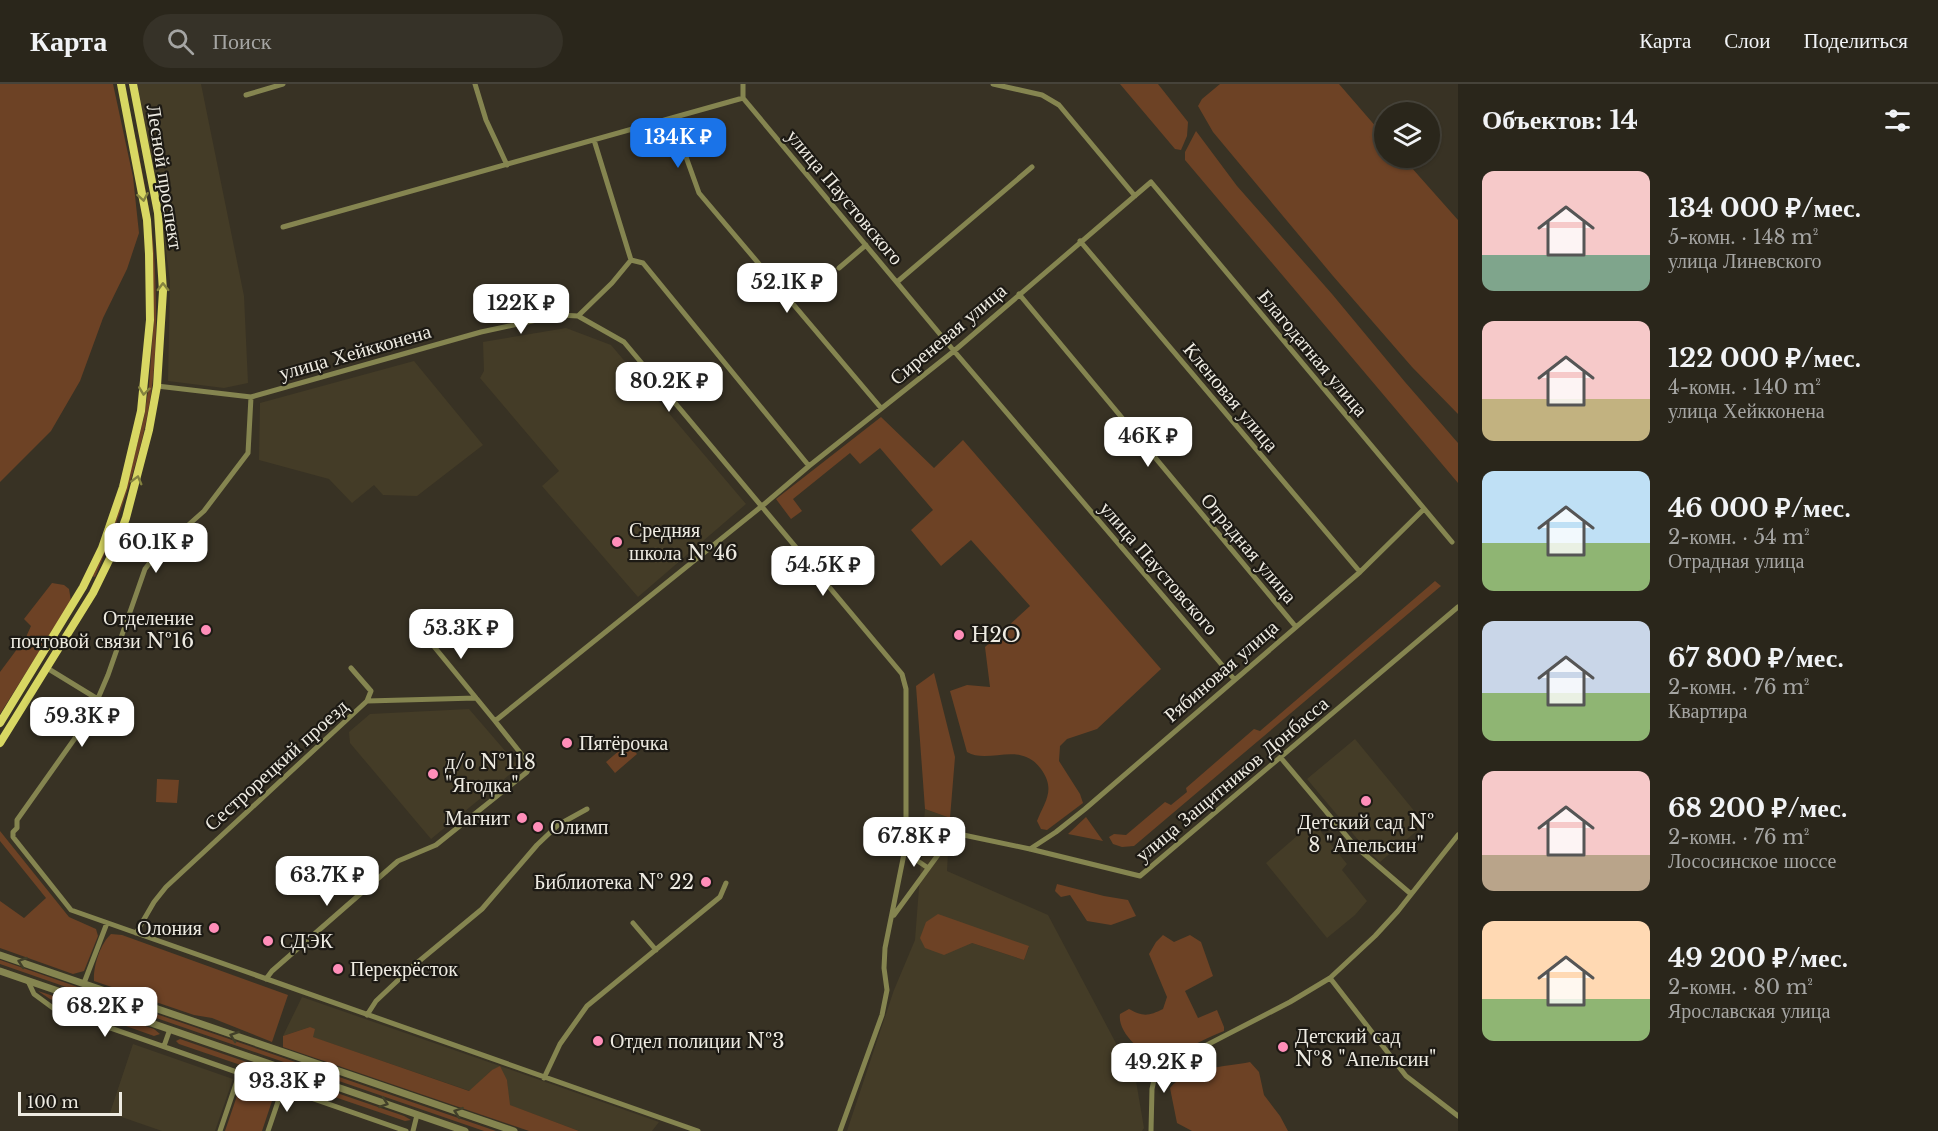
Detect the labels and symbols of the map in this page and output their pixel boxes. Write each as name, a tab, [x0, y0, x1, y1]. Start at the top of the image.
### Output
street label: Лесной проспект	[142, 103, 188, 252]
pin: 134K ₽	[629, 118, 727, 169]
street label: улица Паустовского	[781, 124, 909, 270]
one-way arrow	[136, 191, 149, 201]
pin: 52.1K ₽	[732, 263, 842, 314]
street label: Сиреневая улица	[885, 278, 1011, 390]
one-way arrow	[156, 282, 169, 291]
pin: 122K ₽	[472, 284, 570, 335]
street label: Благодатная улица	[1253, 285, 1373, 421]
street label: улица Хейкконена	[276, 319, 434, 385]
street label: Кленовая улица	[1178, 337, 1284, 457]
pin: 80.2K ₽	[614, 362, 724, 413]
one-way arrow	[138, 386, 151, 395]
pin: 46K ₽	[1106, 417, 1190, 468]
one-way arrow	[129, 475, 142, 485]
street label: Отрадная улица	[1196, 488, 1302, 608]
street label: улица Паустовского	[1094, 496, 1224, 640]
place label: Средняя школа №46	[629, 518, 738, 565]
pin: 60.1K ₽	[101, 523, 211, 574]
marker: Средняя школа №46	[610, 535, 624, 549]
pin: 54.5K ₽	[768, 546, 878, 597]
place label: Отделение почтовой связи №16	[10, 606, 194, 653]
pin: 53.3K ₽	[406, 609, 516, 660]
street label: Рябиновая улица	[1159, 615, 1283, 727]
marker: Отделение почтовой связи №16	[199, 623, 213, 637]
place label: H2O	[971, 623, 1021, 647]
marker: H2O	[952, 628, 966, 642]
street label: улица Защитников Донбасса	[1131, 691, 1333, 867]
street label: Сестрорецкий проезд	[199, 694, 353, 836]
pin: 59.3K ₽	[27, 697, 137, 748]
place label: Пятёрочка	[579, 731, 668, 755]
marker: Пятёрочка	[560, 736, 574, 750]
place label: д/о №118 "Ягодка"	[445, 750, 536, 797]
marker: д/о №118 "Ягодка"	[426, 767, 440, 781]
marker: Детский сад № 8 "Апельсин"	[1359, 794, 1373, 808]
place label: Магнит	[445, 806, 510, 830]
place label: Детский сад № 8 "Апельсин"	[1297, 810, 1435, 857]
marker: Магнит	[515, 811, 529, 825]
place label: Олимп	[550, 815, 609, 839]
pin: 67.8K ₽	[859, 817, 969, 868]
marker: Олимп	[531, 820, 545, 834]
pin: 63.7K ₽	[272, 856, 382, 907]
place label: Библиотека № 22	[534, 870, 694, 894]
marker: Библиотека № 22	[699, 875, 713, 889]
place label: Олония	[137, 916, 202, 940]
marker: Олония	[207, 921, 221, 935]
place label: СДЭК	[280, 929, 334, 953]
marker: СДЭК	[261, 934, 275, 948]
one-way arrow	[17, 957, 28, 970]
place label: Перекрёсток	[350, 957, 458, 981]
marker: Перекрёсток	[331, 962, 345, 976]
pin: 68.2K ₽	[50, 987, 160, 1038]
place label: Детский сад №8 "Апельсин"	[1295, 1024, 1436, 1071]
place label: Отдел полиции №3	[610, 1029, 785, 1053]
one-way arrow	[229, 1031, 240, 1044]
marker: Отдел полиции №3	[591, 1034, 605, 1048]
marker: Детский сад №8 "Апельсин"	[1276, 1040, 1290, 1054]
pin: 49.2K ₽	[1109, 1043, 1219, 1094]
pin: 93.3K ₽	[232, 1062, 342, 1113]
scale bar	[18, 1089, 122, 1116]
one-way arrow	[378, 1096, 389, 1109]
one-way arrow	[453, 1107, 464, 1119]

